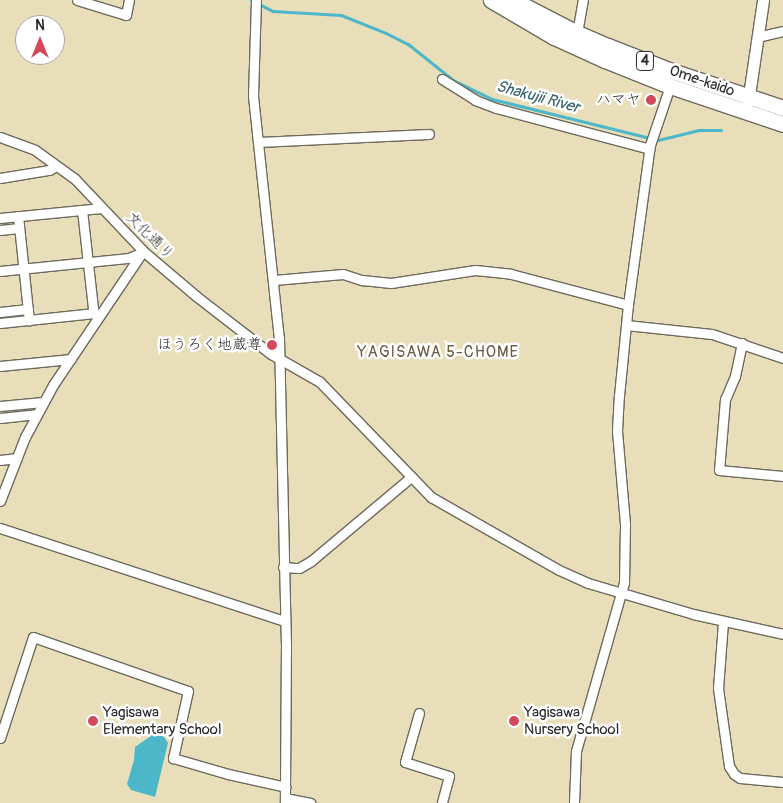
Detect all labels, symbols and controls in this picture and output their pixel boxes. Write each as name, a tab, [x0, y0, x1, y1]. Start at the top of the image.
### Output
north arrow	[15, 15, 65, 65]
text: N	[35, 17, 45, 34]
road number: 4	[635, 49, 655, 72]
street label: Ome-kaido	[667, 61, 737, 101]
water label: Shakujii River	[494, 77, 582, 117]
place label: ハマヤ	[596, 91, 641, 109]
marker: ハマヤ	[645, 94, 657, 106]
street label: 文化通り	[122, 209, 178, 263]
place label: ほうろく地蔵尊	[157, 336, 262, 354]
marker: ほうろく地蔵尊	[266, 339, 278, 351]
district label: YAGISAWA 5-CHOME	[355, 342, 521, 362]
place label: Yagisawa Elementary School	[103, 703, 221, 738]
place label: Yagisawa Nursery School	[524, 703, 619, 738]
marker: Yagisawa Elementary School	[87, 715, 99, 727]
marker: Yagisawa Nursery School	[508, 715, 520, 727]

